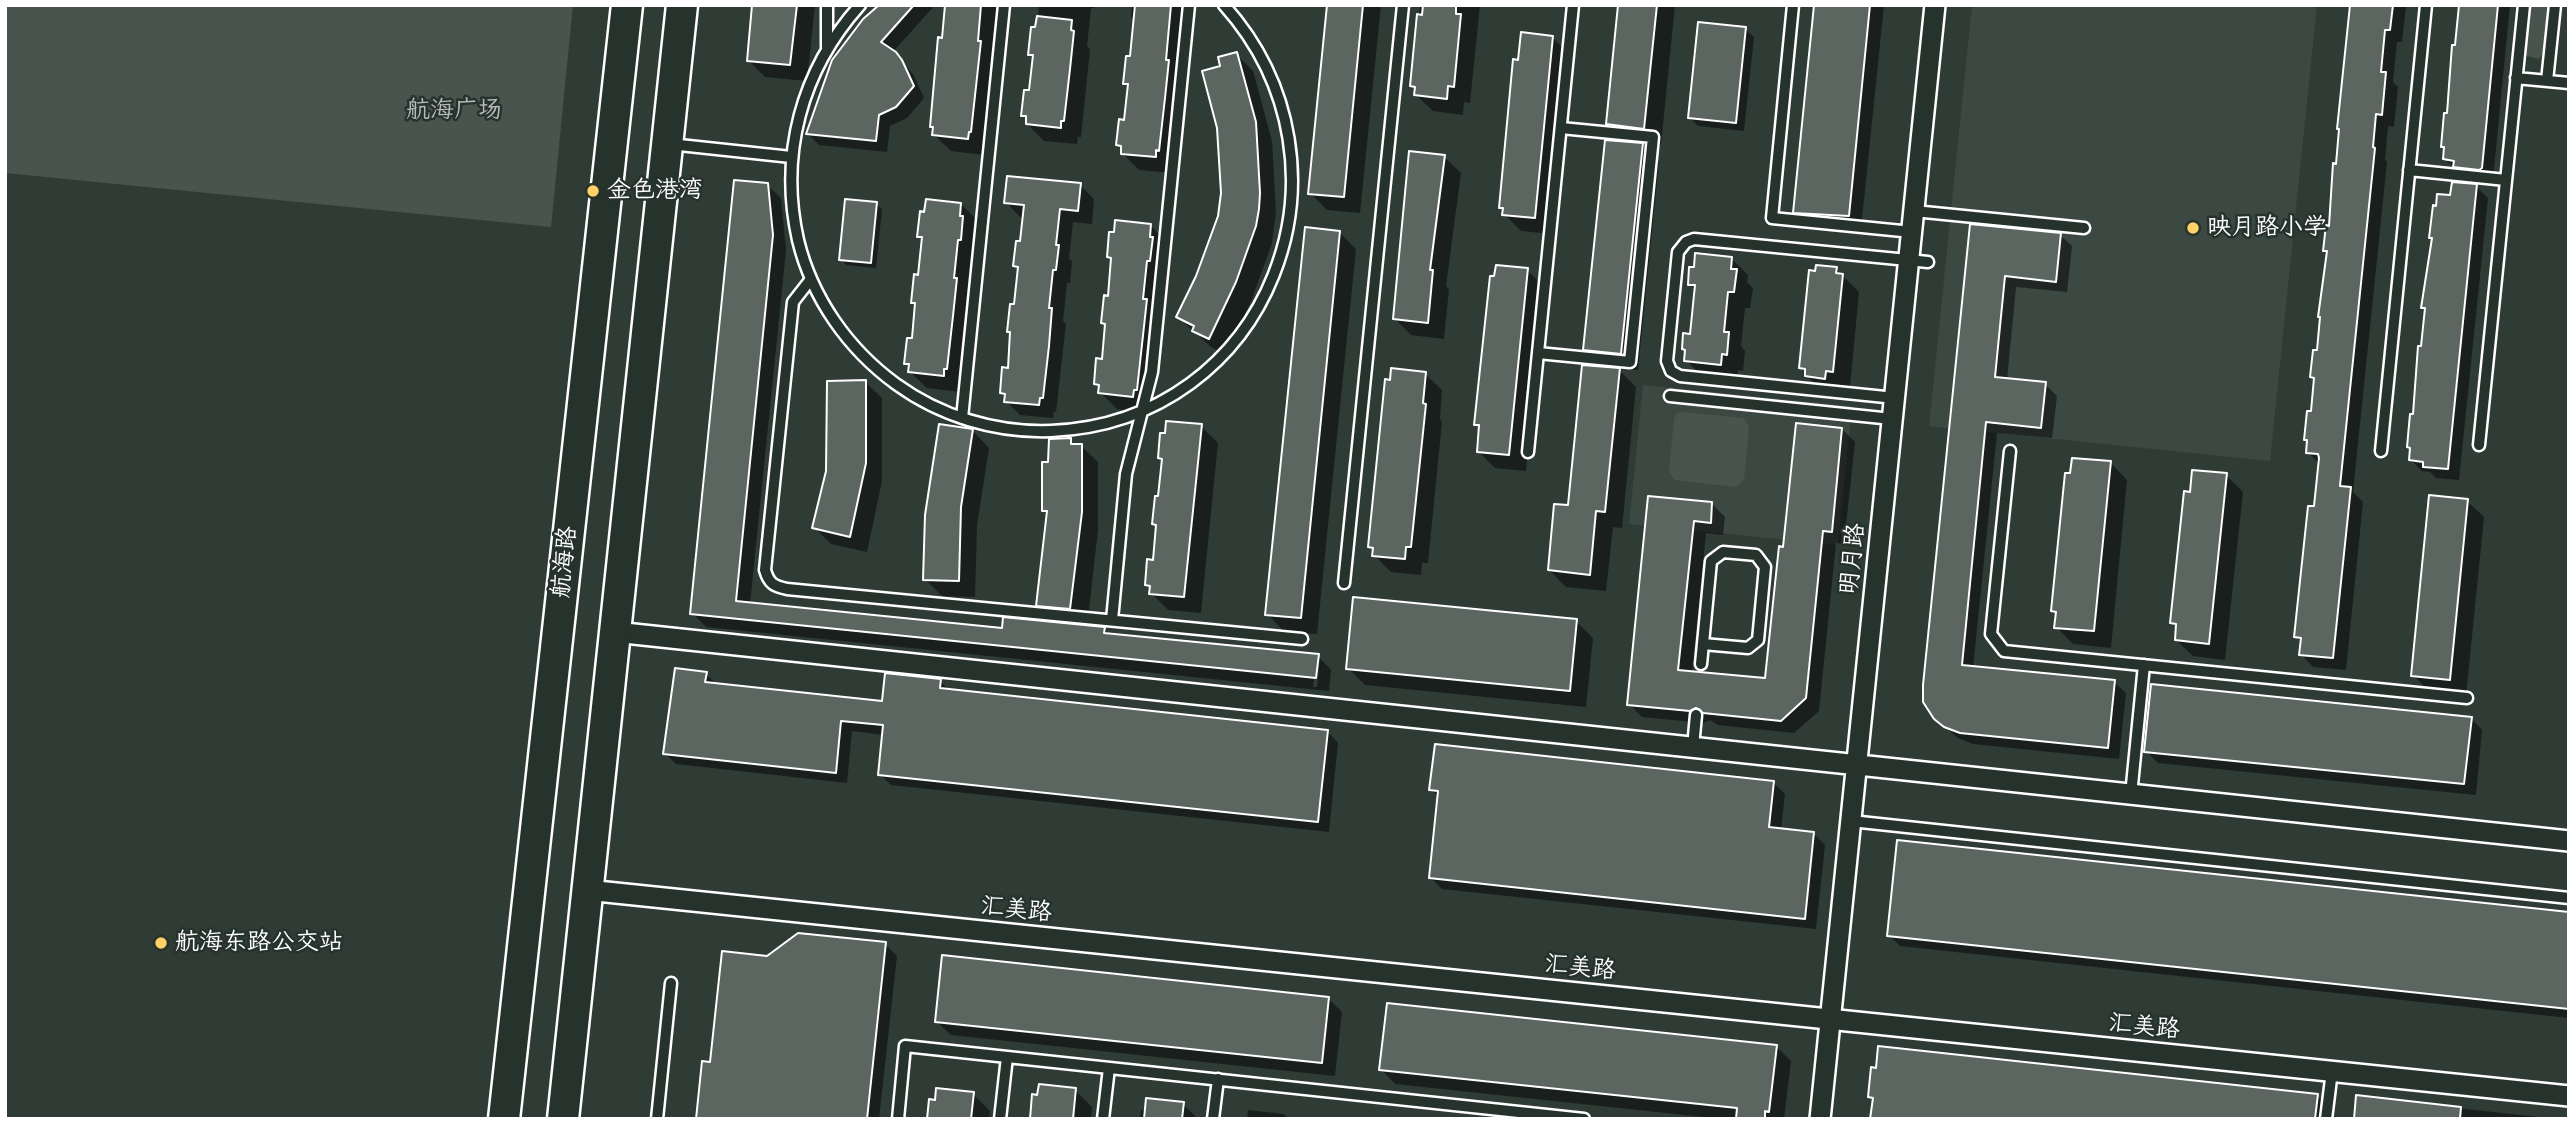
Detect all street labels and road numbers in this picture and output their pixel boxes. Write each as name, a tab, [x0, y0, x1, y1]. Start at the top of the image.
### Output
street label: 明月路	[1835, 522, 1871, 596]
street label: 航海路	[547, 525, 583, 599]
street label: 汇美路	[979, 892, 1053, 928]
street label: 汇美路	[1543, 950, 1617, 986]
street label: 汇美路	[2107, 1009, 2181, 1045]

